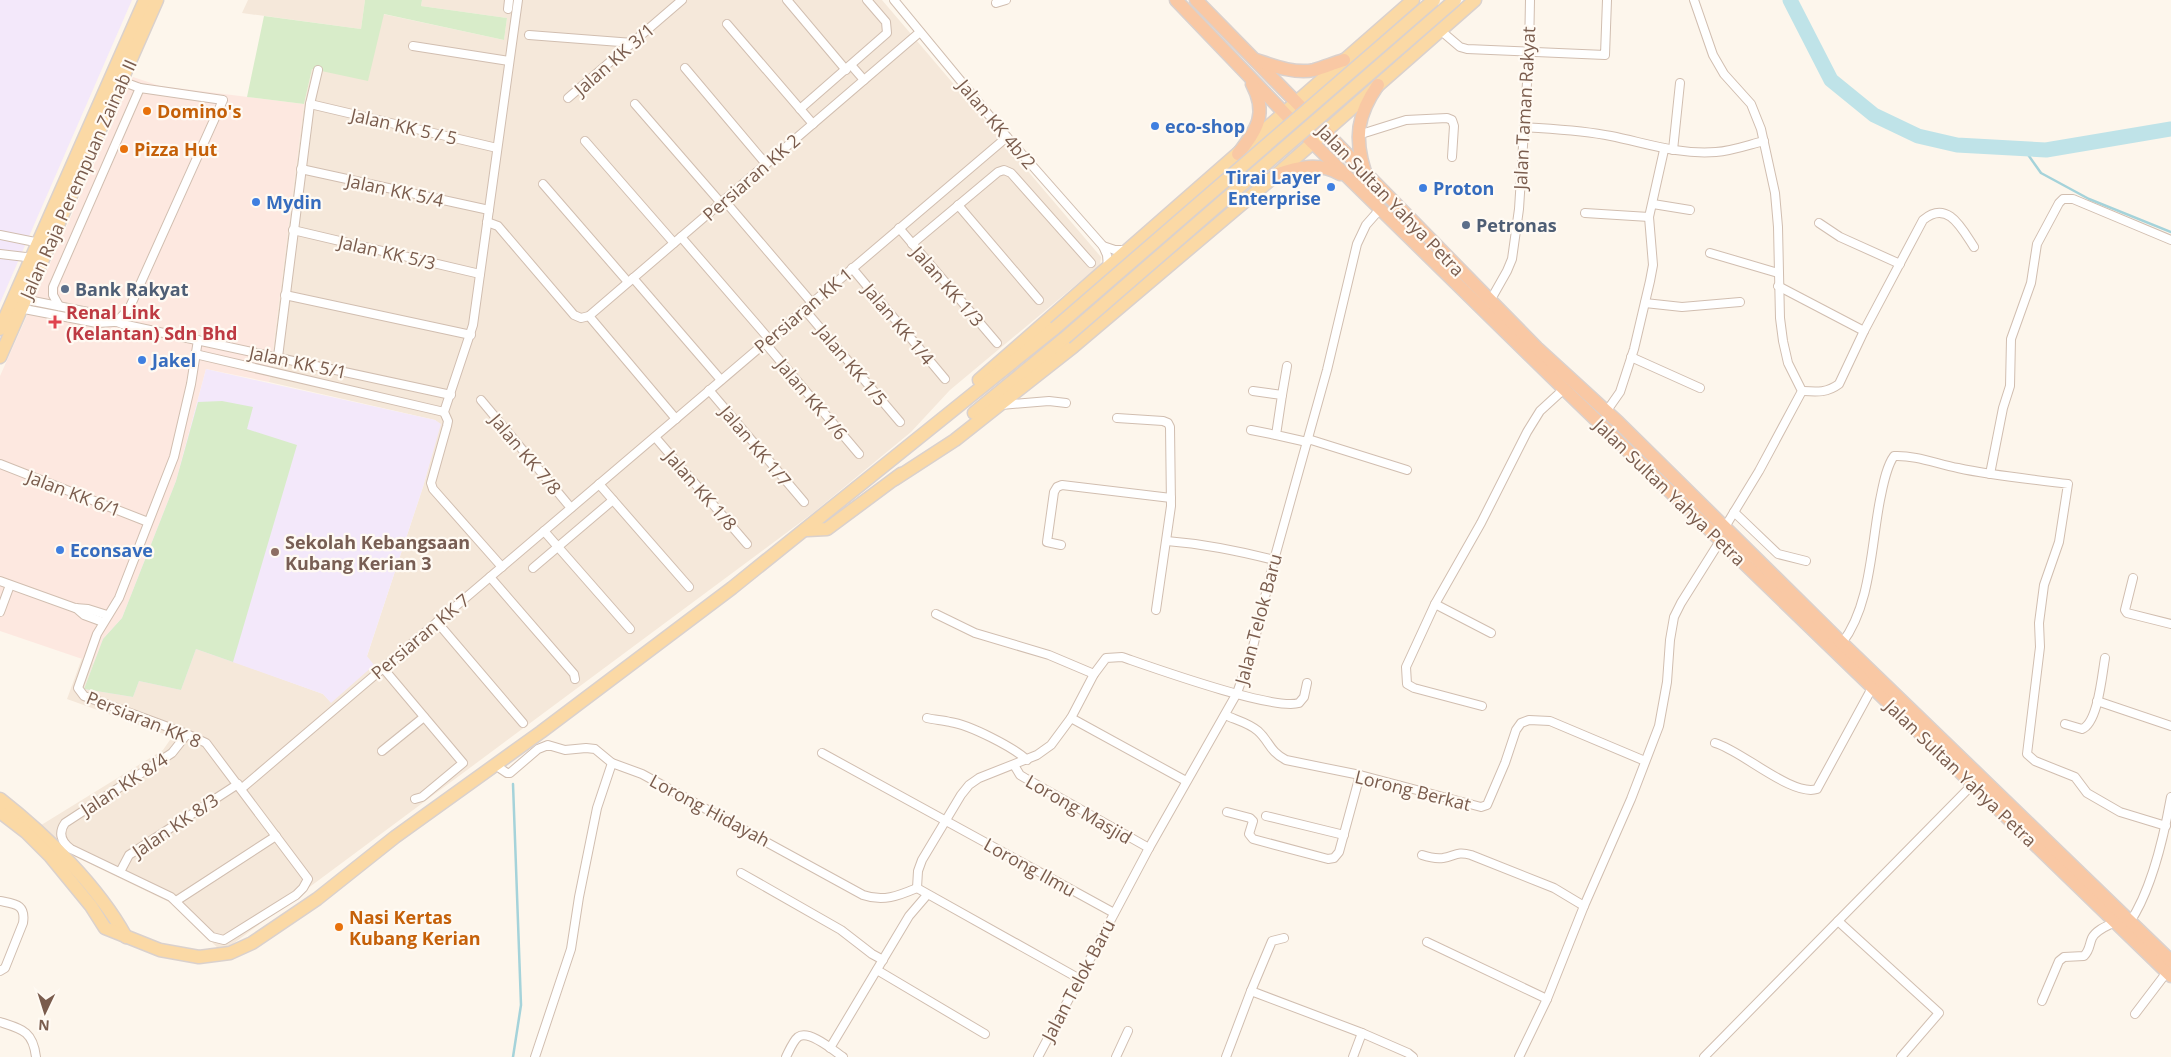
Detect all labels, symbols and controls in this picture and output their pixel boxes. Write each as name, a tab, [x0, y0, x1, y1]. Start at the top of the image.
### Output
street label: Jalan KK 3/1	[567, 17, 659, 102]
street label: Jalan Taman Rakyat	[1508, 26, 1540, 192]
street label: Jalan Raja Perempuan Zainab II	[13, 55, 142, 304]
street label: Jalan KK 4b/2	[951, 73, 1042, 174]
place label: Domino's	[157, 99, 241, 123]
street label: Jalan KK 5 / 5	[347, 102, 459, 150]
marker: Domino's	[141, 105, 153, 117]
place label: eco-shop	[1165, 114, 1245, 138]
street label: Jalan Sultan Yahya Petra	[1311, 117, 1470, 281]
marker: eco-shop	[1149, 120, 1161, 132]
street label: Persiaran KK 2	[697, 128, 805, 226]
place label: Pizza Hut	[134, 137, 218, 161]
marker: Pizza Hut	[118, 143, 130, 155]
place label: Tirai Layer Enterprise	[1226, 165, 1321, 210]
street label: Jalan KK 5/4	[342, 168, 446, 212]
place label: Proton	[1433, 176, 1494, 200]
marker: Tirai Layer Enterprise	[1325, 181, 1337, 193]
marker: Proton	[1417, 182, 1429, 194]
place label: Mydin	[266, 190, 322, 214]
marker: Mydin	[250, 196, 262, 208]
place label: Petronas	[1476, 213, 1557, 237]
marker: Petronas	[1460, 219, 1472, 231]
street label: Jalan KK 5/3	[334, 229, 438, 275]
street label: Jalan KK 1/3	[905, 239, 990, 331]
street label: Persiaran KK 1	[749, 262, 857, 358]
place label: Bank Rakyat	[75, 277, 189, 301]
street label: Jalan KK 1/4	[857, 277, 940, 370]
marker: Bank Rakyat	[59, 283, 71, 295]
place label: Renal Link (Kelantan) Sdn Bhd	[66, 300, 237, 345]
marker: Renal Link (Kelantan) Sdn Bhd	[48, 315, 62, 329]
street label: Jalan KK 1/5	[810, 318, 893, 411]
street label: Jalan KK 5/1	[245, 340, 349, 384]
place label: Jakel	[150, 348, 196, 372]
street label: Jalan KK 1/6	[770, 352, 853, 445]
marker: Jakel	[136, 354, 148, 366]
street label: Jalan KK 1/7	[714, 399, 797, 492]
street label: Jalan KK 7/8	[484, 407, 567, 500]
street label: Jalan Sultan Yahya Petra	[1587, 412, 1751, 571]
street label: Jalan KK 1/8	[658, 443, 743, 535]
street label: Jalan KK 6/1	[22, 463, 125, 522]
place label: Sekolah Kebangsaan Kubang Kerian 3	[285, 530, 470, 575]
place label: Econsave	[70, 538, 153, 562]
marker: Econsave	[54, 544, 66, 556]
marker: Sekolah Kebangsaan Kubang Kerian 3	[269, 546, 281, 558]
street label: Jalan Telok Baru	[1228, 551, 1287, 689]
street label: Persiaran KK 7	[366, 588, 474, 684]
street label: Persiaran KK 8	[83, 685, 205, 753]
street label: Jalan Sultan Yahya Petra	[1878, 693, 2042, 852]
street label: Jalan KK 8/4	[74, 747, 172, 822]
street label: Lorong Berkat	[1352, 764, 1474, 816]
street label: Lorong Hidayah	[646, 768, 774, 852]
street label: Lorong Masjid	[1022, 769, 1136, 849]
street label: Jalan KK 8/3	[126, 787, 223, 864]
street label: Lorong Ilmu	[980, 832, 1080, 902]
place label: Nasi Kertas Kubang Kerian	[349, 905, 481, 950]
street label: Jalan Telok Baru	[1035, 915, 1120, 1047]
marker: Nasi Kertas Kubang Kerian	[333, 921, 345, 933]
north arrow	[20, 987, 70, 1037]
text: N	[38, 1016, 50, 1035]

